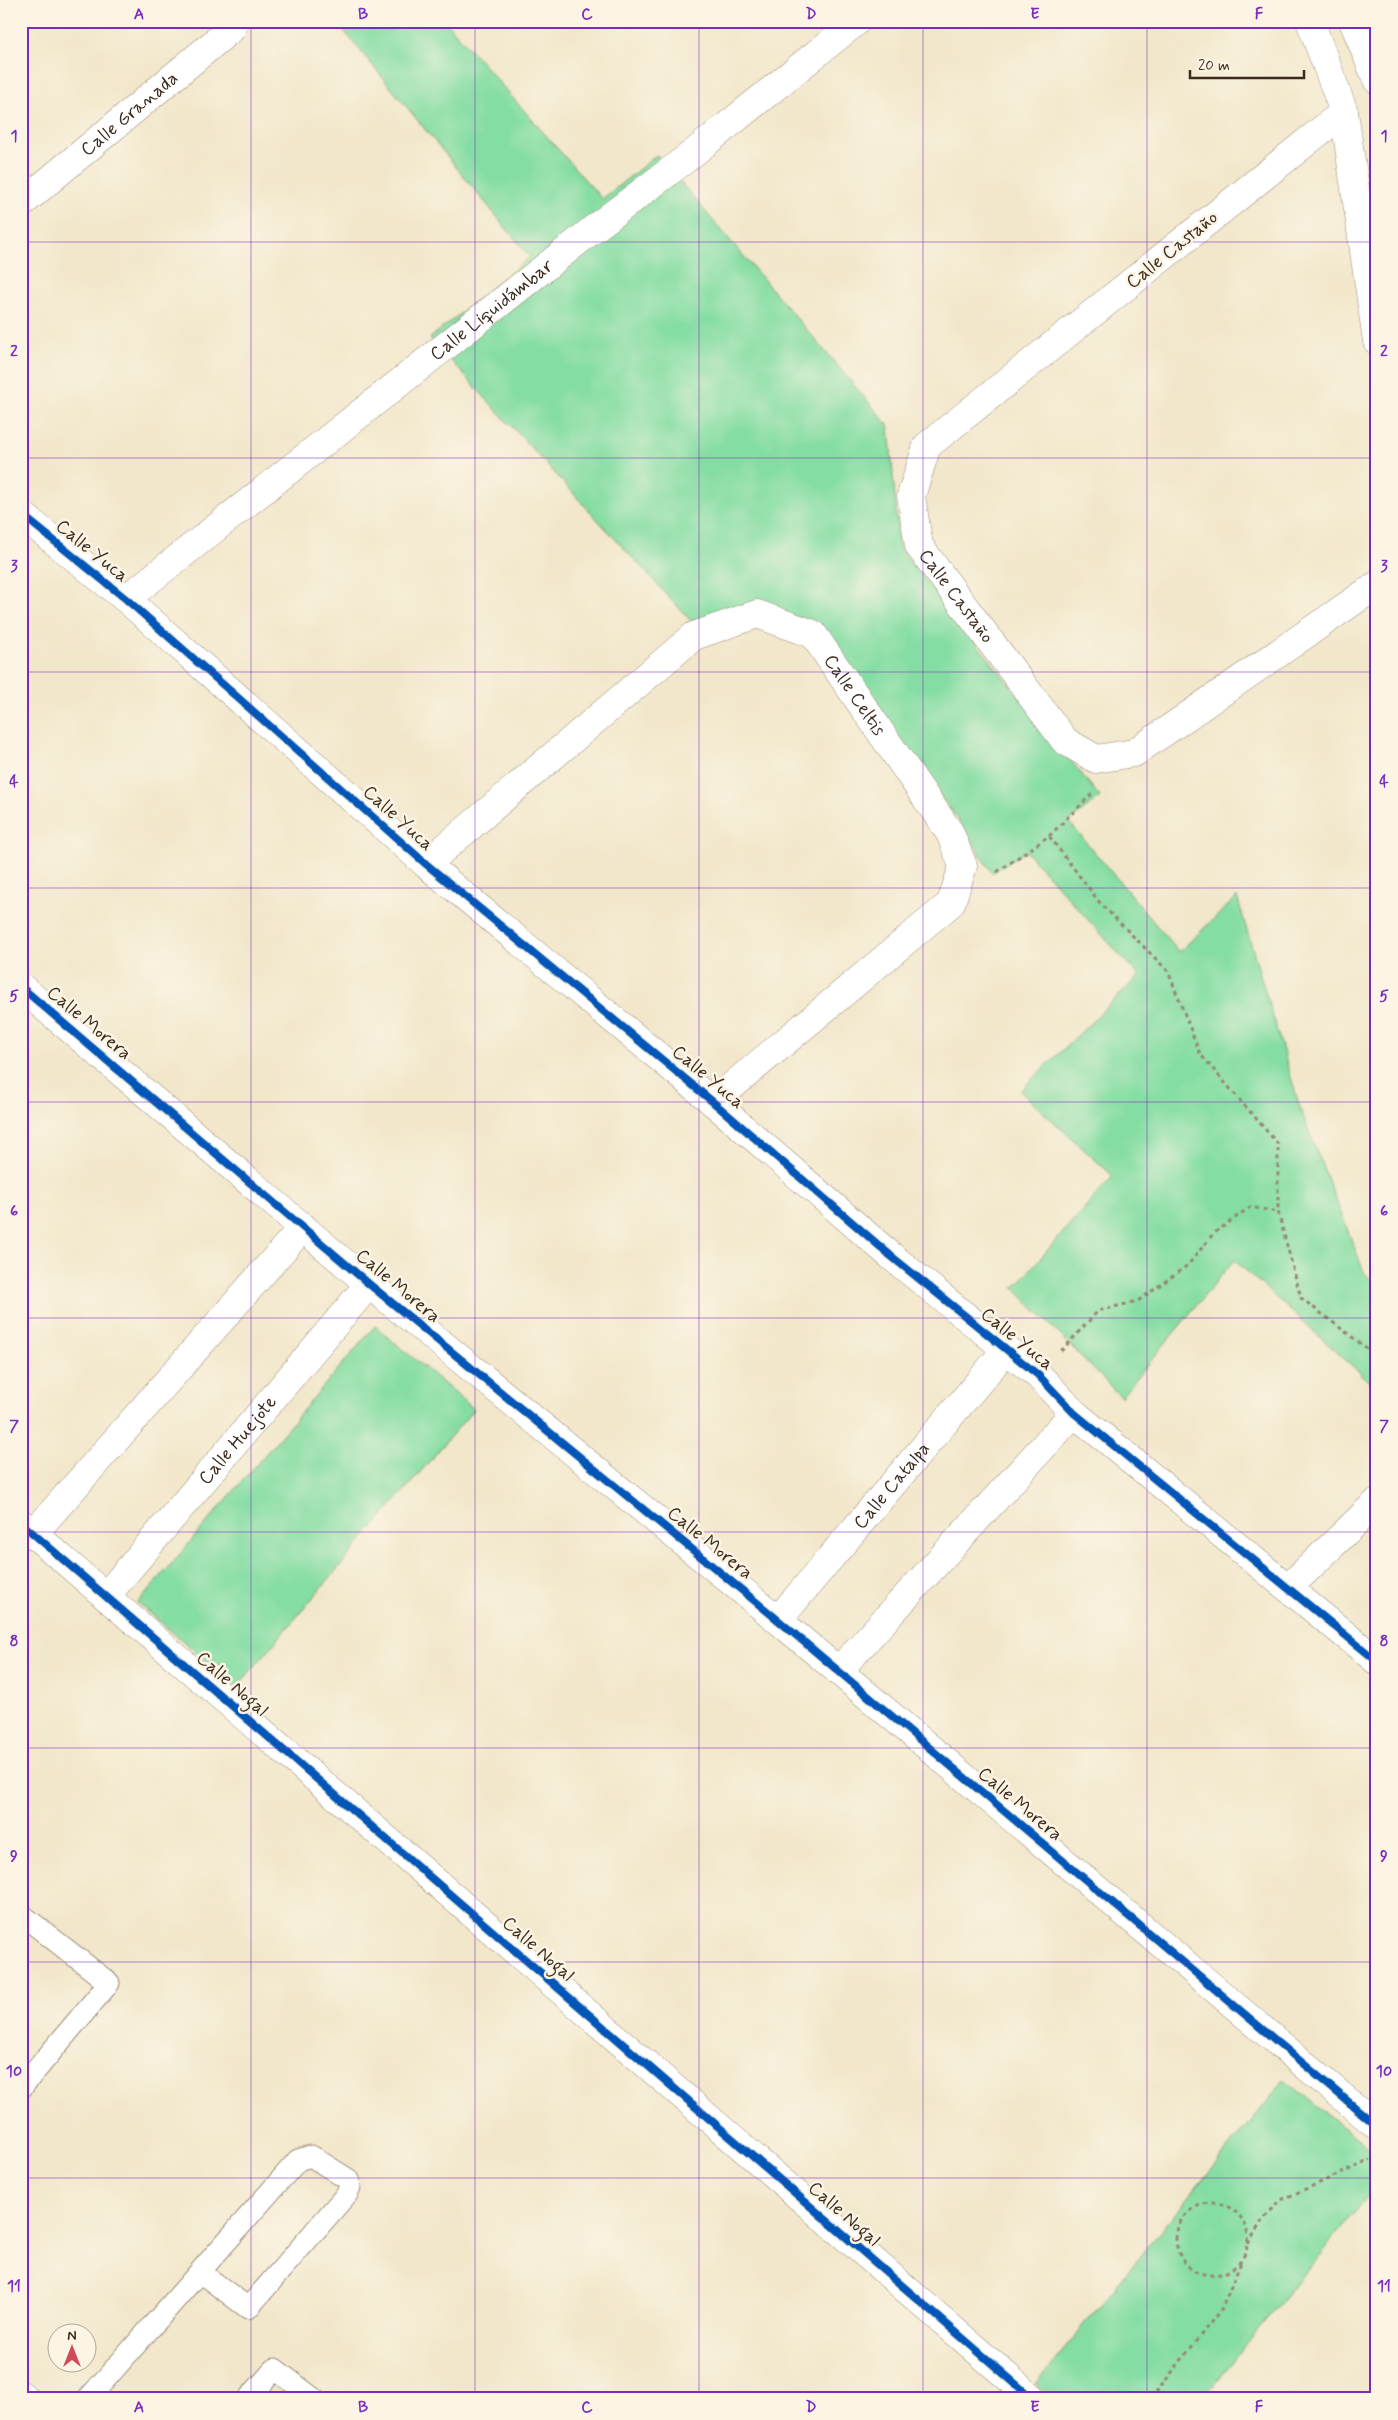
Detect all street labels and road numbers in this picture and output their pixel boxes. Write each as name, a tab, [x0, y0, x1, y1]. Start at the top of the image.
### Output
street label: Calle Granada	[75, 66, 183, 162]
street label: Calle Castaño	[1121, 205, 1223, 295]
street label: Calle Liquidámbar	[425, 253, 558, 366]
street label: Calle Yuca	[50, 514, 134, 588]
street label: Calle Castaño	[913, 544, 1000, 648]
street label: Calle Celtis	[818, 649, 892, 741]
street label: Calle Yuca	[357, 780, 439, 856]
street label: Calle Morera	[41, 980, 137, 1066]
street label: Calle Yuca	[667, 1039, 749, 1115]
street label: Calle Morera	[350, 1243, 446, 1329]
street label: Calle Yuca	[975, 1302, 1059, 1376]
street label: Calle Huejote	[193, 1390, 282, 1490]
street label: Calle Catalpa	[848, 1437, 935, 1534]
street label: Calle Morera	[662, 1501, 758, 1585]
street label: Calle Nogal	[189, 1646, 274, 1725]
street label: Calle Morera	[972, 1761, 1068, 1847]
street label: Calle Nogal	[495, 1911, 580, 1990]
street label: Calle Nogal	[801, 2176, 886, 2255]

